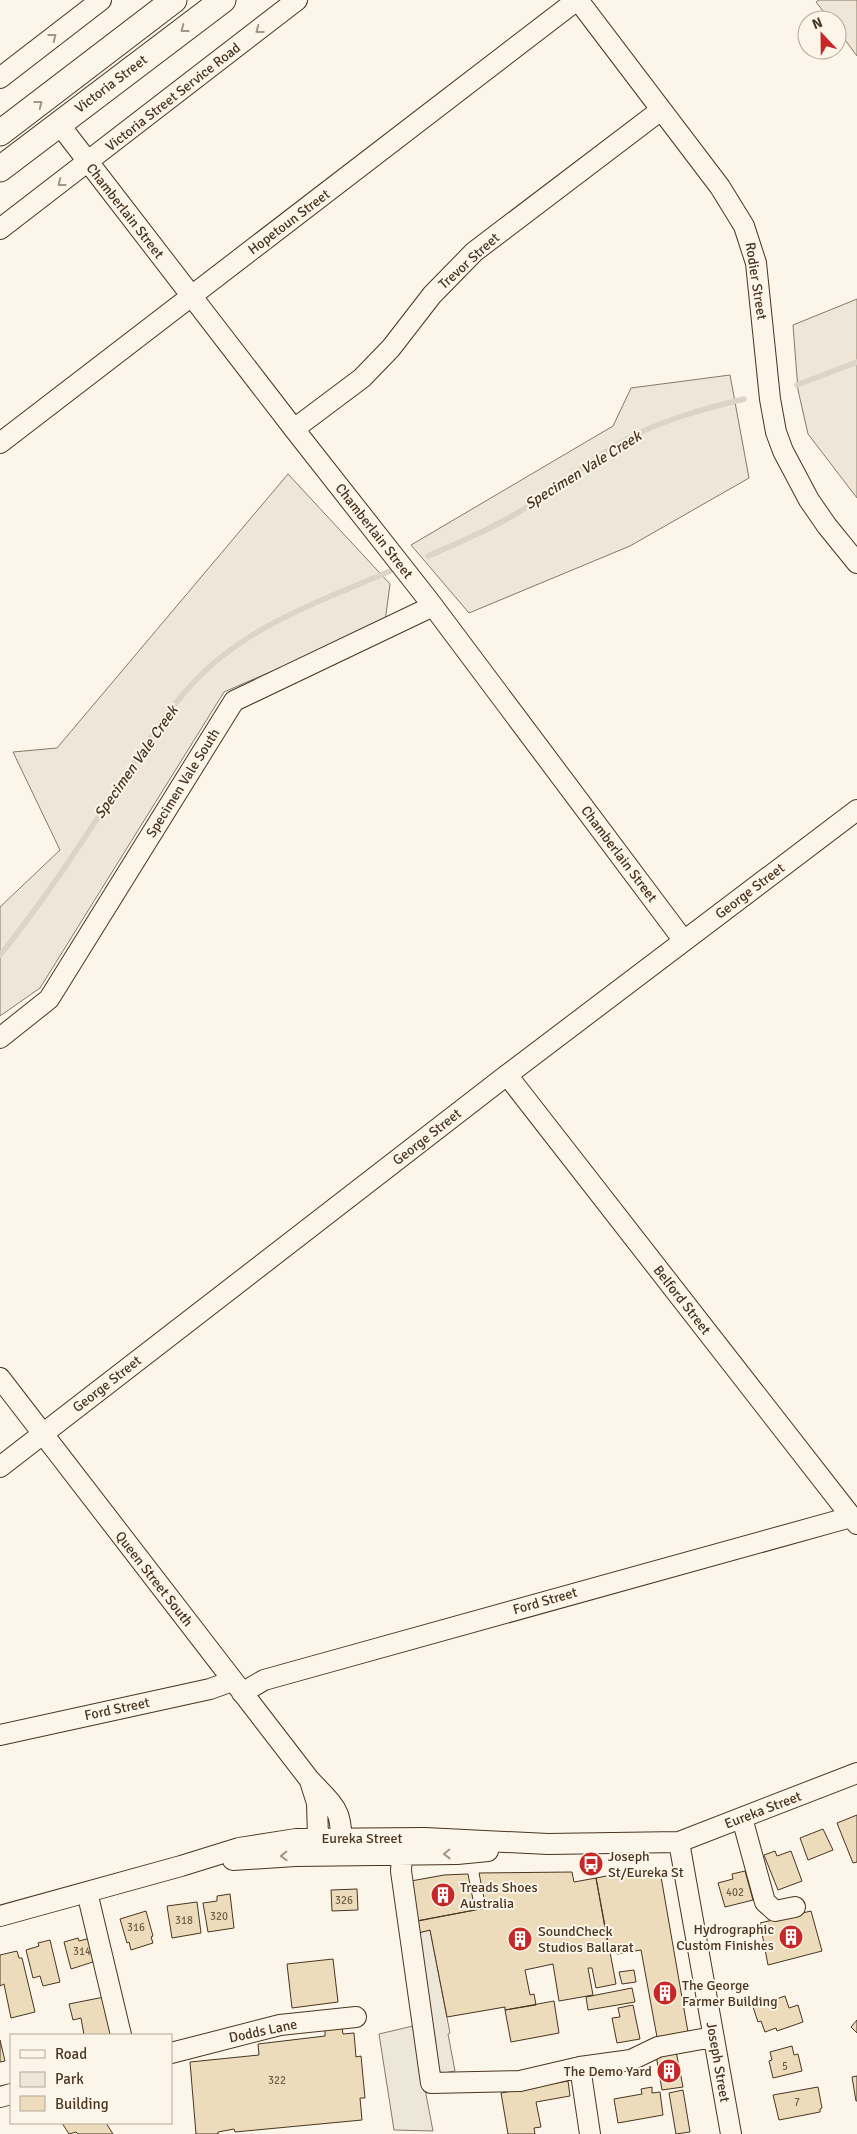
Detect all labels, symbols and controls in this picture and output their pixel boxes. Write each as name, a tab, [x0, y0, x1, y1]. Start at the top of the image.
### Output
north arrow	[797, 10, 847, 60]
text: N	[810, 14, 825, 33]
one-way arrow	[181, 24, 190, 32]
one-way arrow	[256, 24, 265, 32]
one-way arrow	[47, 34, 56, 43]
street label: Victoria Street Service Road	[102, 39, 244, 155]
street label: Victoria Street	[71, 51, 151, 117]
one-way arrow	[33, 101, 42, 109]
street label: Chamberlain Street	[83, 160, 168, 262]
one-way arrow	[58, 177, 67, 185]
street label: Hopetoun Street	[245, 186, 333, 258]
street label: Trevor Street	[435, 229, 503, 293]
street label: Rodier Street	[741, 241, 771, 321]
water label: Specimen Vale Creek	[522, 426, 646, 513]
street label: Chamberlain Street	[332, 480, 417, 582]
water label: Specimen Vale Creek	[90, 701, 183, 822]
street label: Specimen Vale South	[143, 725, 223, 841]
street label: Chamberlain Street	[577, 803, 661, 906]
street label: George Street	[712, 859, 788, 923]
street label: George Street	[389, 1105, 465, 1169]
street label: Belford Street	[650, 1262, 714, 1338]
street label: George Street	[69, 1352, 145, 1416]
street label: Queen Street South	[112, 1528, 196, 1630]
street label: Ford Street	[511, 1584, 579, 1618]
street label: Ford Street	[83, 1694, 151, 1724]
street label: Eureka Street	[722, 1788, 804, 1832]
street label: Eureka Street	[322, 1830, 403, 1847]
place label: Joseph St/Eureka St	[608, 1848, 684, 1881]
one-way arrow	[443, 1849, 450, 1859]
one-way arrow	[280, 1851, 288, 1862]
bus stop icon: Joseph St/Eureka St	[578, 1851, 604, 1877]
place label: Treads Shoes Australia	[460, 1879, 538, 1912]
building icon: Treads Shoes Australia	[430, 1882, 456, 1908]
house number: 402	[726, 1886, 744, 1899]
house number: 326	[335, 1894, 353, 1907]
house number: 320	[210, 1910, 228, 1923]
house number: 318	[175, 1914, 193, 1927]
house number: 316	[127, 1921, 145, 1934]
place label: Hydrographic Custom Finishes	[676, 1921, 774, 1954]
place label: SoundCheck Studios Ballarat	[538, 1923, 634, 1956]
building icon: Hydrographic Custom Finishes	[778, 1924, 804, 1950]
building icon: SoundCheck Studios Ballarat	[507, 1926, 533, 1952]
house number: 314	[73, 1945, 91, 1958]
place label: The George Farmer Building	[682, 1977, 778, 2010]
building icon: The George Farmer Building	[652, 1980, 678, 2006]
street label: Dodds Lane	[227, 2015, 299, 2047]
street label: Joseph Street	[703, 2020, 733, 2104]
legend	[10, 2034, 172, 2124]
text: Road	[55, 2045, 87, 2063]
building icon: The Demo Yard	[656, 2058, 682, 2084]
house number: 5	[782, 2060, 788, 2073]
place label: The Demo Yard	[564, 2063, 652, 2080]
text: Park	[55, 2070, 84, 2088]
house number: 322	[268, 2074, 286, 2087]
text: Building	[55, 2095, 109, 2113]
house number: 7	[794, 2096, 800, 2109]

